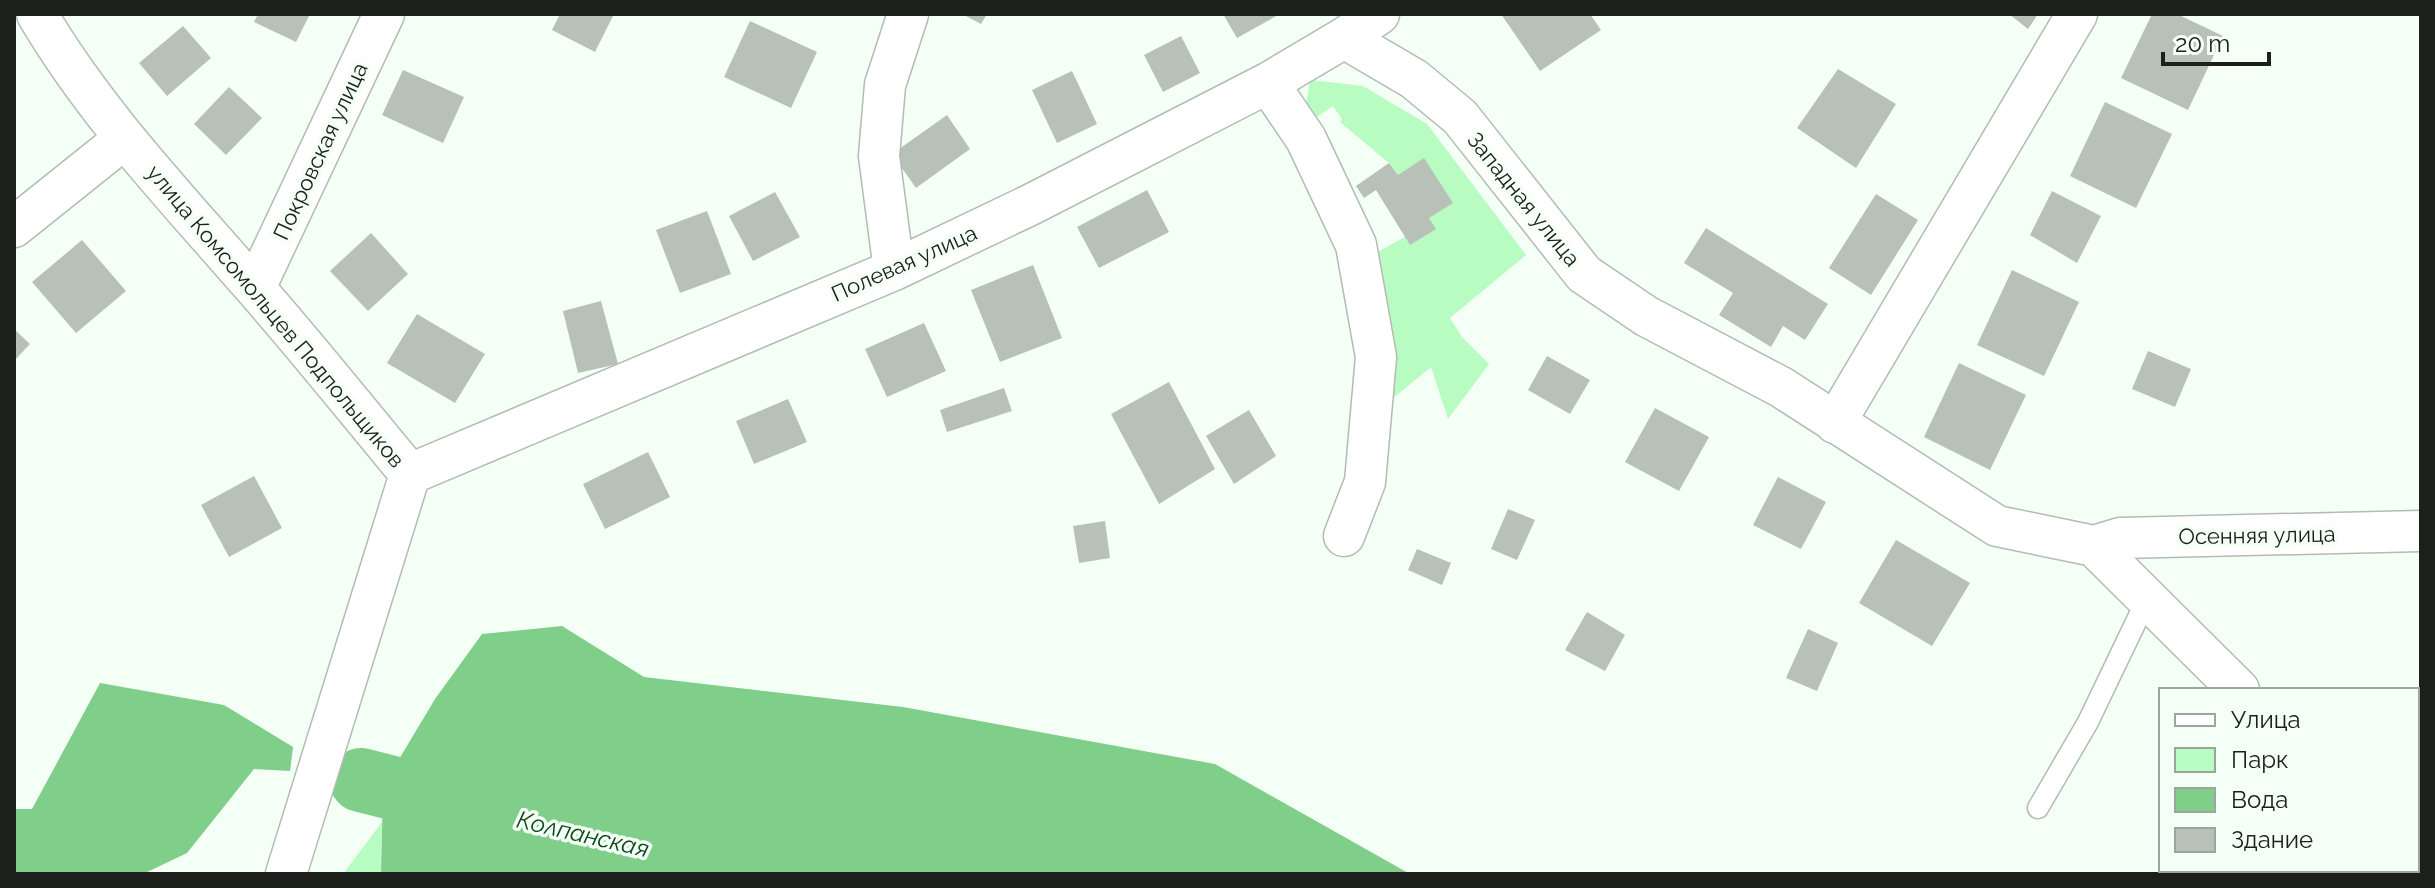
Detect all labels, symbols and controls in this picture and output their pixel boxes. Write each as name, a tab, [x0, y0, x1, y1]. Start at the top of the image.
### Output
scale bar	[2163, 16, 2269, 66]
text: 20 m	[2175, 29, 2230, 58]
street label: Покровская улица	[267, 58, 373, 244]
street label: Западная улица	[1462, 127, 1586, 271]
street label: улица Комсомольцев Подпольщиков	[142, 160, 410, 472]
street label: Полевая улица	[827, 219, 981, 307]
street label: Осенняя улица	[2178, 521, 2336, 549]
legend	[2159, 688, 2419, 872]
text: Улица	[2231, 705, 2301, 734]
text: Парк	[2231, 745, 2289, 774]
text: Вода	[2231, 785, 2288, 814]
water label: Колпанская	[514, 805, 652, 863]
text: Здание	[2231, 825, 2313, 854]

